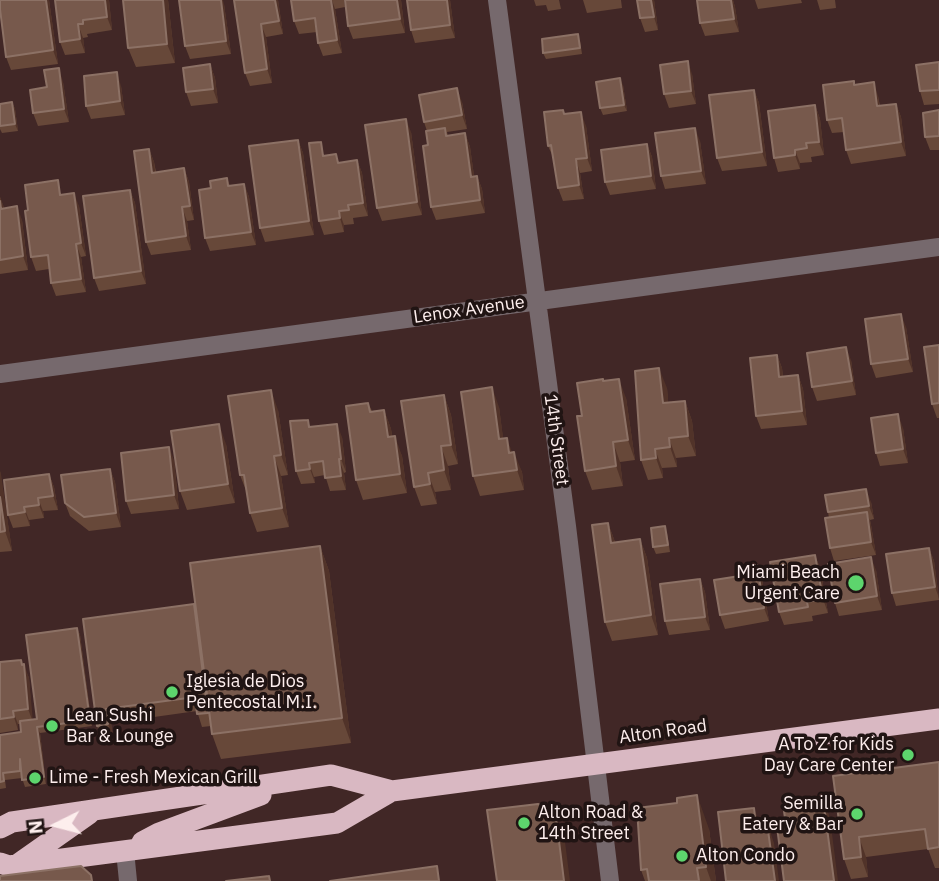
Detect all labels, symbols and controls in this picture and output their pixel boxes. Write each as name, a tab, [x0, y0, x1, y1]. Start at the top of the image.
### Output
street label: Lenox Avenue	[412, 291, 526, 329]
street label: 14th Street	[539, 393, 573, 487]
place label: Miami Beach Urgent Care	[736, 562, 840, 604]
marker: Miami Beach Urgent Care	[846, 573, 866, 593]
place label: Iglesia de Dios Pentecostal M.I.	[186, 671, 317, 714]
marker: Iglesia de Dios Pentecostal M.I.	[164, 684, 180, 700]
place label: Lean Sushi Bar & Lounge	[66, 705, 174, 748]
street label: Alton Road	[618, 715, 708, 749]
marker: Lean Sushi Bar & Lounge	[44, 718, 60, 734]
place label: A To Z for Kids Day Care Center	[764, 734, 894, 776]
marker: A To Z for Kids Day Care Center	[900, 747, 916, 763]
place label: Lime - Fresh Mexican Grill	[49, 767, 257, 789]
marker: Lime - Fresh Mexican Grill	[27, 770, 43, 786]
north arrow	[21, 790, 91, 860]
place label: Semilla Eatery & Bar	[742, 793, 843, 836]
place label: Alton Road & 14th Street	[538, 802, 643, 844]
marker: Semilla Eatery & Bar	[849, 806, 865, 822]
marker: Alton Road & 14th Street	[516, 815, 532, 831]
text: N	[22, 819, 48, 835]
place label: Alton Condo	[696, 845, 795, 867]
marker: Alton Condo	[674, 848, 690, 864]

